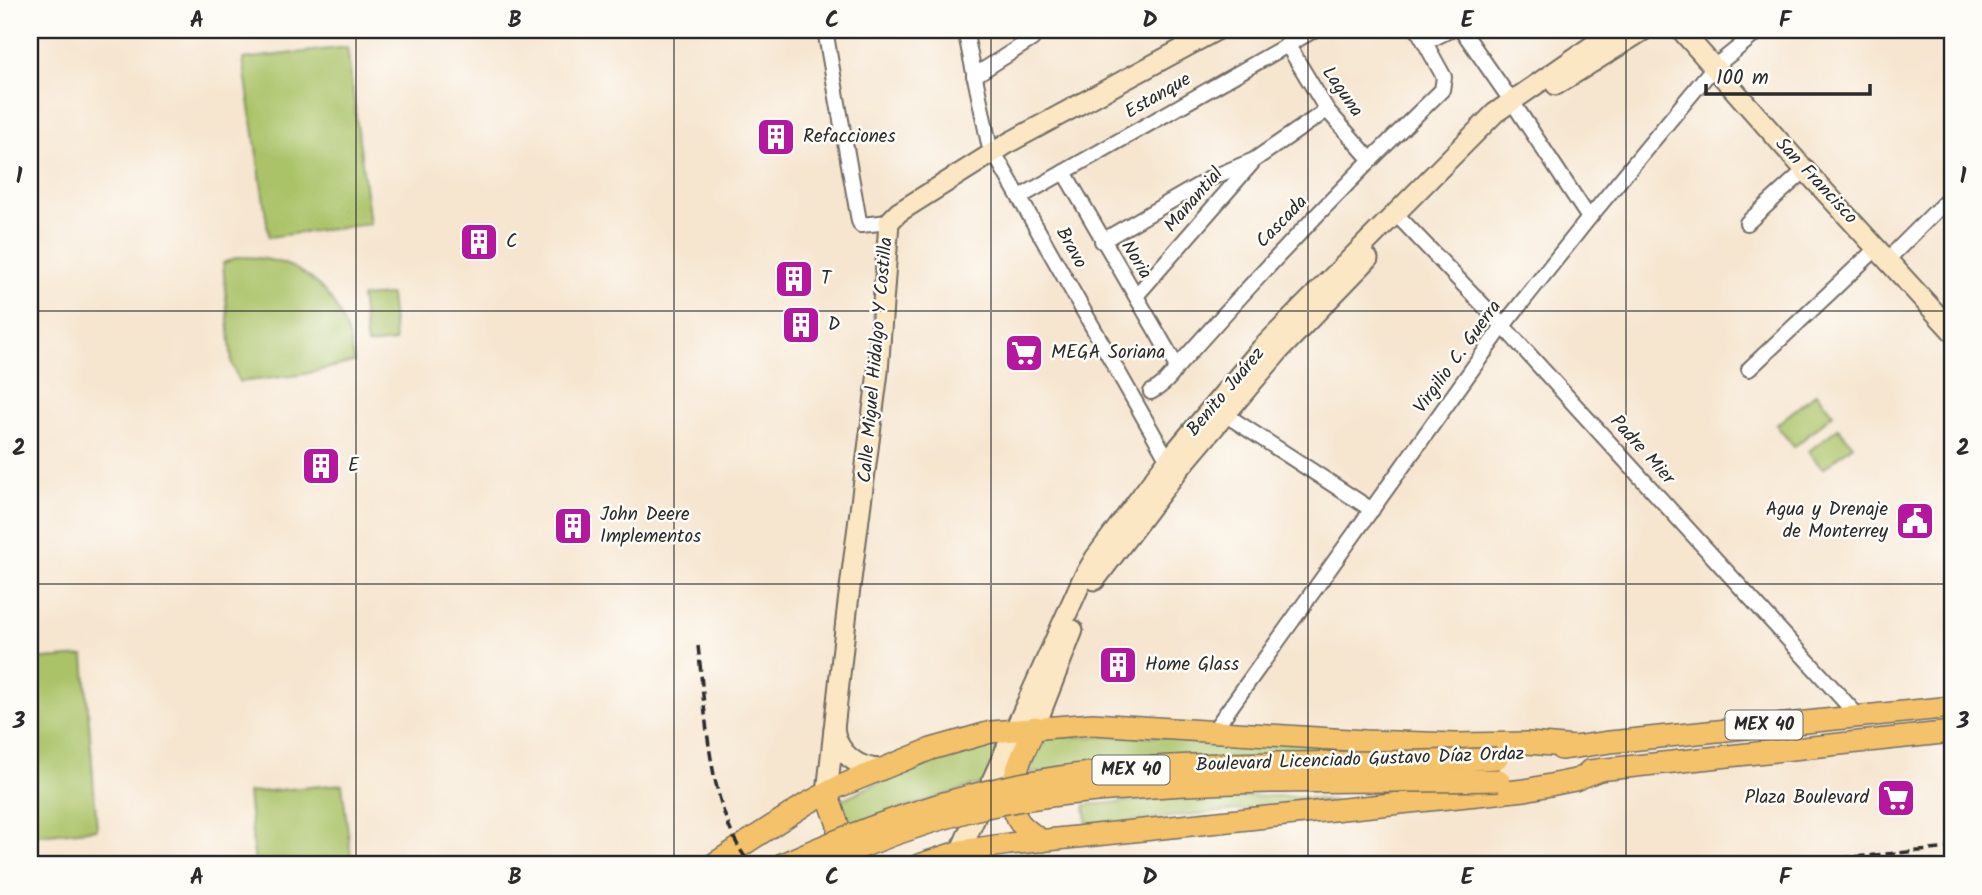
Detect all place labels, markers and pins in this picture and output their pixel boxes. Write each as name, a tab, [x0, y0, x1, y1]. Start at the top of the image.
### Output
building icon: Refacciones	[755, 116, 797, 158]
place label: Refacciones	[803, 122, 896, 152]
building icon: C	[458, 221, 500, 263]
place label: C	[506, 227, 517, 257]
building icon: T	[773, 258, 815, 300]
place label: T	[821, 264, 833, 294]
building icon: D	[780, 304, 822, 346]
place label: D	[828, 310, 840, 340]
supermarket icon: MEGA Soriana	[1003, 332, 1045, 374]
place label: MEGA Soriana	[1051, 338, 1165, 368]
building icon: E	[300, 445, 342, 487]
place label: E	[348, 451, 360, 481]
place label: Agua y Drenaje de Monterrey	[1766, 495, 1889, 547]
place label: John Deere Implementos	[600, 500, 701, 552]
public building icon: Agua y Drenaje de Monterrey	[1894, 500, 1936, 542]
building icon: John Deere Implementos	[552, 505, 594, 547]
building icon: Home Glass	[1097, 644, 1139, 686]
place label: Home Glass	[1145, 650, 1239, 680]
supermarket icon: Plaza Boulevard	[1875, 777, 1917, 819]
place label: Plaza Boulevard	[1744, 783, 1870, 813]

